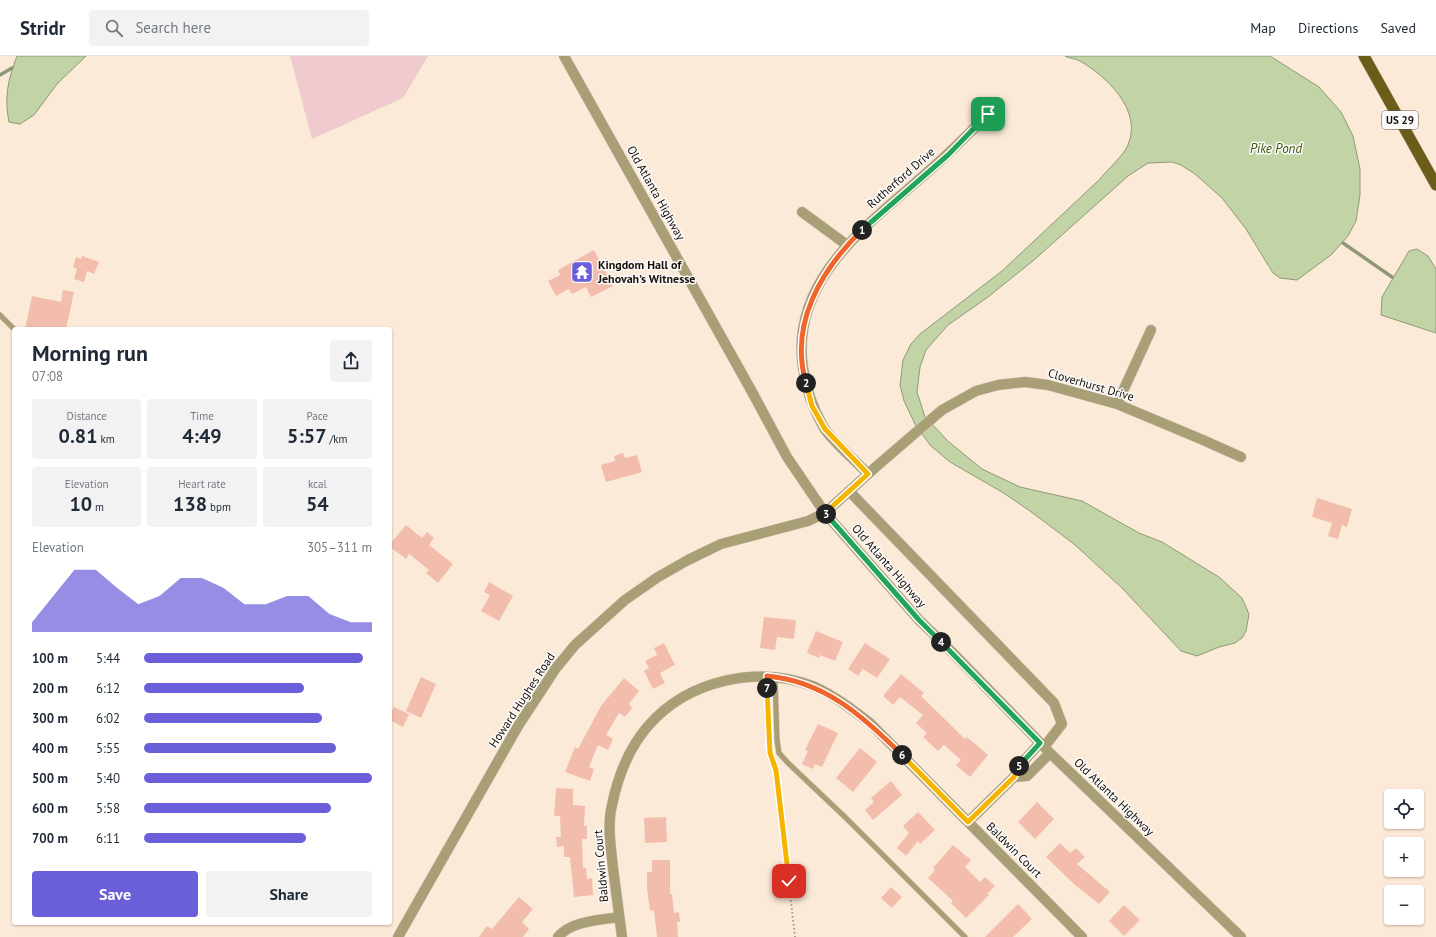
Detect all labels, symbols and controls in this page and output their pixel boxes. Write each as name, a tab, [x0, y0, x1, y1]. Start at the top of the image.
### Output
search box	[89, 10, 369, 46]
text: Stridr	[20, 16, 65, 40]
icon: search	[103, 17, 125, 39]
text: Search here	[135, 18, 211, 37]
text: Map	[1250, 19, 1276, 37]
text: Directions	[1298, 19, 1358, 37]
text: Saved	[1380, 19, 1416, 37]
pin	[971, 97, 1005, 131]
icon: arrive	[977, 103, 999, 125]
road number: US 29	[1382, 111, 1418, 129]
water label: Pike Pond	[1250, 140, 1302, 157]
street label: Old Atlanta Highway	[624, 143, 689, 243]
street label: Rutherford Drive	[864, 144, 938, 211]
pin: 1	[852, 220, 872, 240]
text: 1	[859, 223, 865, 237]
place label: Kingdom Hall of Jehovah’s Witnesse	[597, 257, 695, 286]
temple icon: Kingdom Hall of Jehovah’s Witnesse	[569, 259, 595, 285]
text: Morning run	[32, 339, 148, 367]
button: share	[330, 340, 372, 382]
street label: Cloverhurst Drive	[1046, 365, 1136, 404]
text: 07:08	[32, 368, 63, 385]
pin: 2	[796, 373, 816, 393]
text: 2	[803, 376, 809, 390]
text: Distance	[67, 409, 107, 423]
text: Time	[190, 409, 214, 423]
text: Pace	[307, 409, 328, 423]
text: 0.81	[59, 423, 98, 449]
text: 4:49	[182, 423, 222, 449]
text: 5:57	[287, 423, 327, 449]
text: km	[98, 432, 115, 446]
text: /km	[327, 432, 348, 446]
text: Elevation	[65, 477, 109, 491]
text: Heart rate	[178, 477, 226, 491]
text: kcal	[308, 477, 327, 491]
text: 10	[69, 491, 92, 517]
text: 138	[173, 491, 207, 517]
text: 54	[306, 491, 329, 517]
text: m	[92, 500, 104, 514]
text: bpm	[207, 500, 231, 514]
pin: 3	[816, 504, 836, 524]
text: 3	[823, 507, 829, 521]
street label: Old Atlanta Highway	[849, 521, 930, 611]
text: Elevation	[32, 539, 84, 556]
text: 305–311 m	[307, 539, 372, 556]
pin: 4	[931, 632, 951, 652]
text: 4	[938, 635, 944, 649]
street label: Howard Hughes Road	[485, 649, 558, 750]
text: 100 m	[32, 650, 68, 667]
text: 5:44	[96, 650, 120, 667]
pin: 7	[757, 678, 777, 698]
text: 200 m	[32, 680, 68, 697]
text: 6:12	[96, 680, 120, 697]
text: 7	[764, 681, 770, 695]
text: 300 m	[32, 710, 68, 727]
text: 6:02	[96, 710, 120, 727]
text: 400 m	[32, 740, 68, 757]
text: 5:55	[96, 740, 120, 757]
pin: 6	[892, 745, 912, 765]
text: 6	[899, 748, 905, 762]
street label: Old Atlanta Highway	[1071, 754, 1158, 839]
pin: 5	[1009, 756, 1029, 776]
text: 5	[1016, 759, 1022, 773]
text: 500 m	[32, 770, 68, 787]
text: 5:40	[96, 770, 120, 787]
map controls	[1384, 789, 1424, 925]
button: locate	[1384, 789, 1424, 829]
text: 600 m	[32, 800, 68, 817]
text: 5:58	[96, 800, 120, 817]
street label: Baldwin Court	[983, 819, 1045, 881]
street label: Baldwin Court	[590, 829, 611, 903]
text: 700 m	[32, 830, 68, 847]
text: 6:11	[96, 830, 120, 847]
button: +	[1384, 837, 1424, 877]
pin	[772, 864, 806, 898]
icon: check	[778, 870, 800, 892]
button: Save	[32, 871, 198, 917]
button: Share	[206, 871, 372, 917]
button: −	[1384, 885, 1424, 925]

